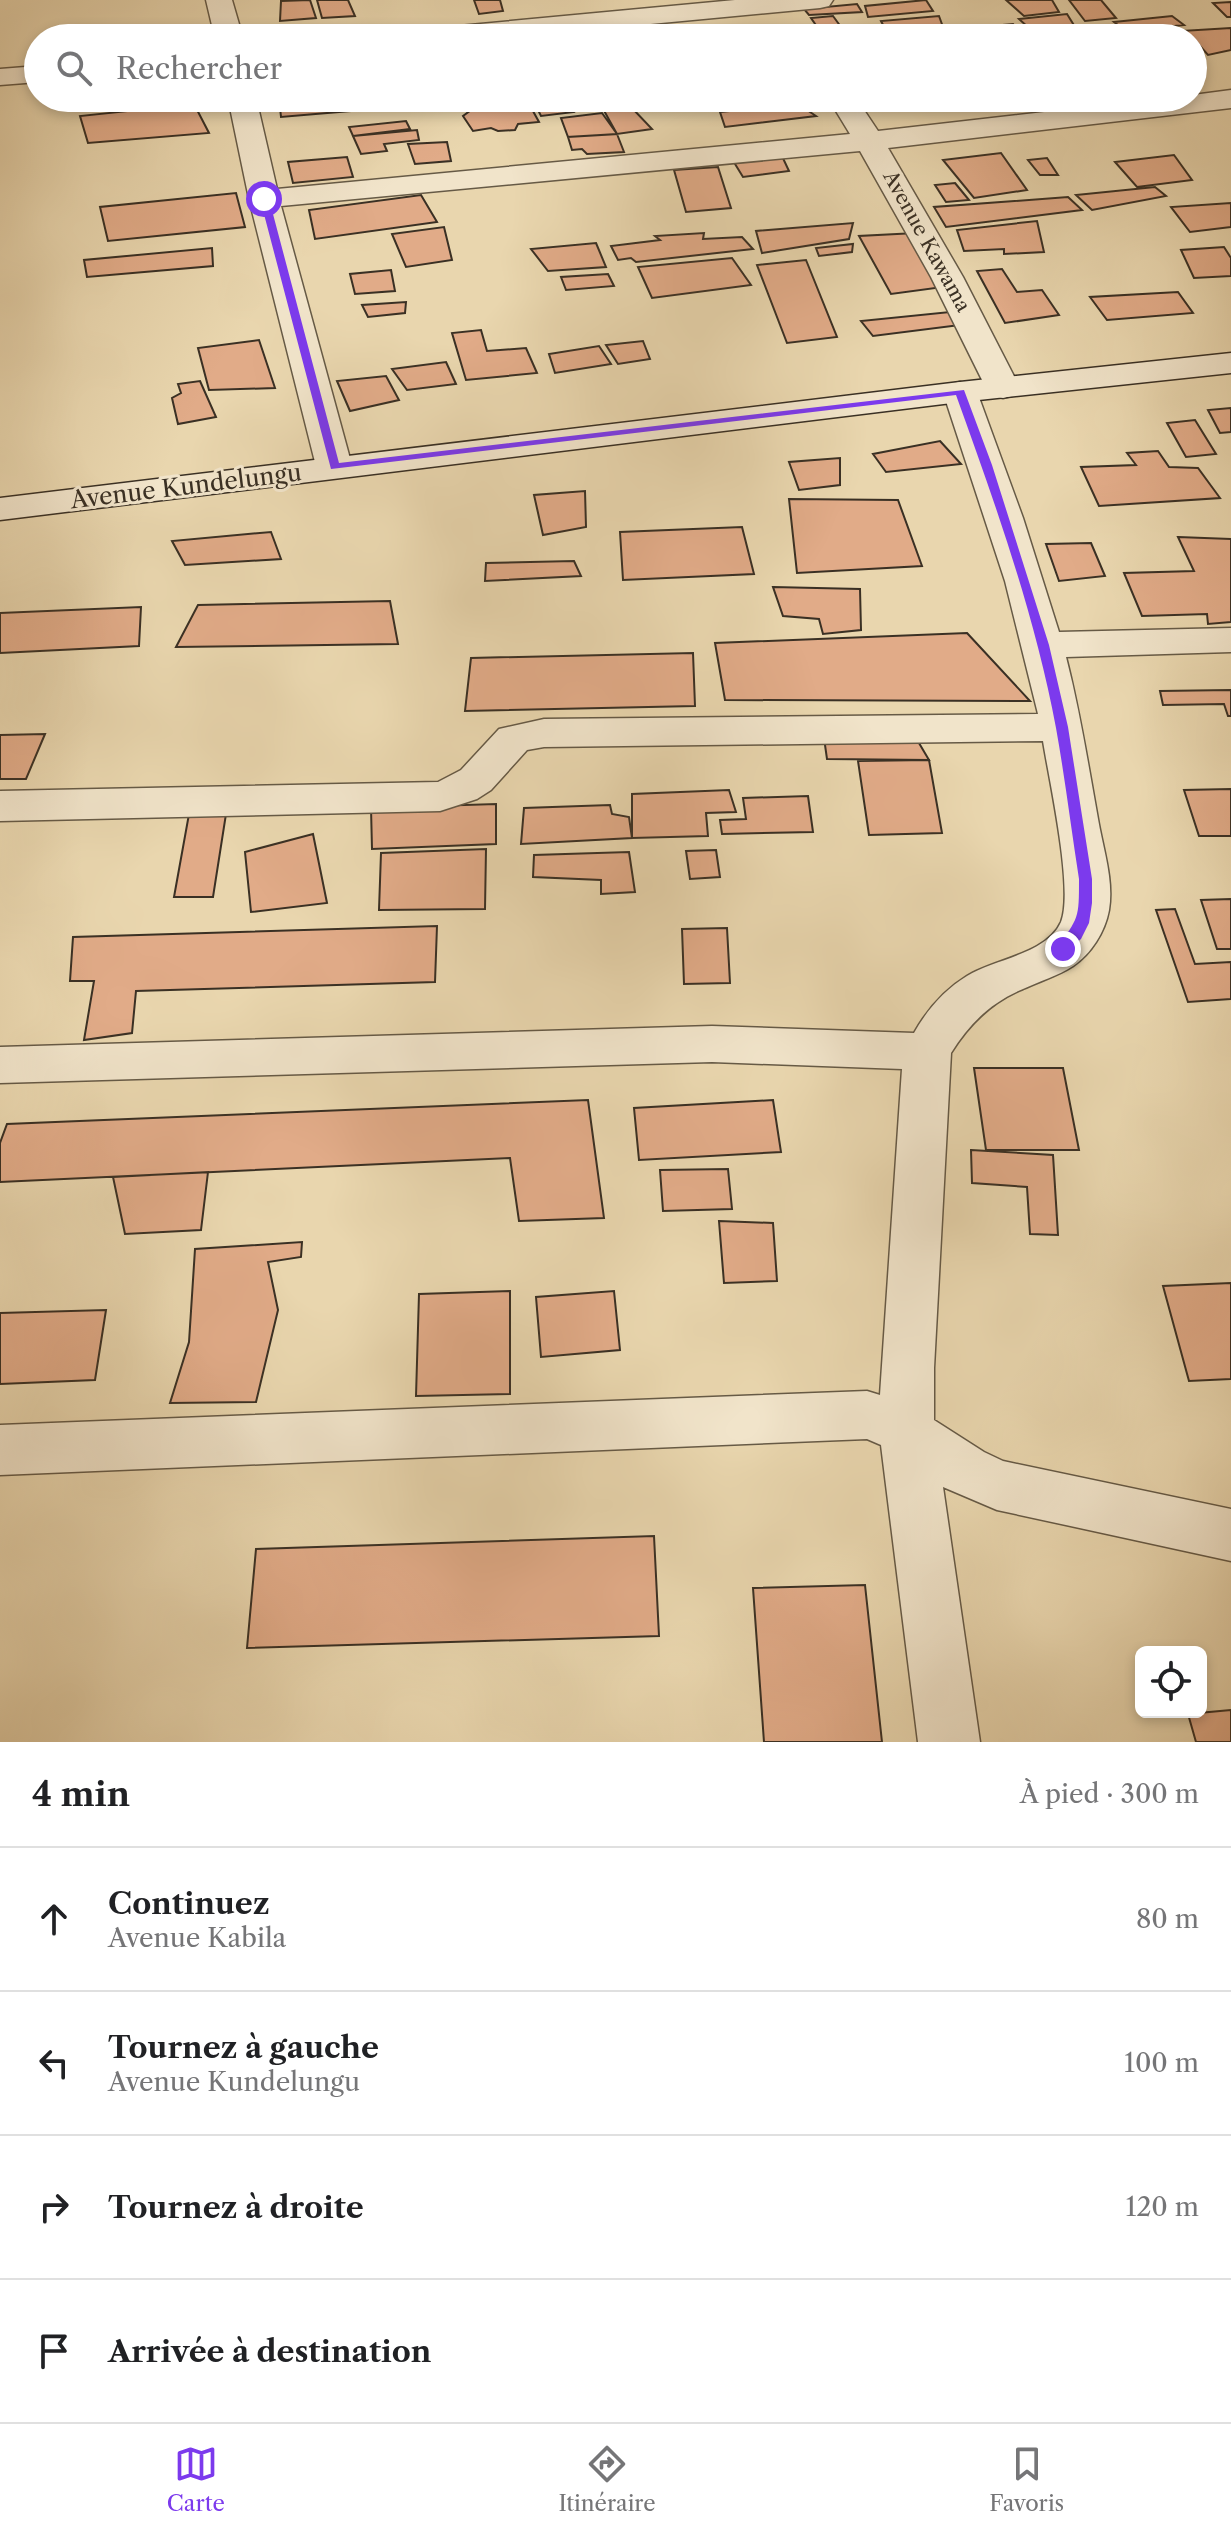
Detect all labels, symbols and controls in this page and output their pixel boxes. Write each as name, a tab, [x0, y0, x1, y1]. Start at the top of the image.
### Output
search box	[24, 24, 1207, 112]
icon: search	[52, 46, 96, 90]
text: Rechercher	[116, 50, 282, 87]
street label: Avenue Kawama	[878, 165, 976, 316]
route start	[246, 181, 282, 217]
street label: Avenue Kundelungu	[68, 457, 303, 515]
route end	[1045, 931, 1081, 967]
map controls	[1135, 1646, 1207, 1718]
button: locate	[1135, 1646, 1207, 1718]
text: 4 min	[32, 1773, 130, 1815]
text: À pied · 300 m	[1020, 1778, 1199, 1810]
text: Continuez	[108, 1885, 270, 1922]
icon: ahead	[32, 1897, 76, 1941]
text: 80 m	[1136, 1903, 1199, 1935]
text: Avenue Kabila	[108, 1922, 286, 1954]
text: Tournez à gauche	[108, 2029, 379, 2066]
icon: left	[32, 2041, 76, 2085]
text: 100 m	[1124, 2047, 1199, 2079]
text: Avenue Kundelungu	[108, 2066, 360, 2098]
icon: right	[32, 2185, 76, 2229]
text: Tournez à droite	[108, 2189, 364, 2226]
text: 120 m	[1125, 2191, 1199, 2223]
icon: arrive	[32, 2329, 76, 2373]
text: Arrivée à destination	[108, 2333, 431, 2370]
tab: Carte	[167, 2442, 225, 2517]
tab: Itinéraire	[558, 2442, 656, 2517]
tab: Favoris	[989, 2442, 1064, 2517]

